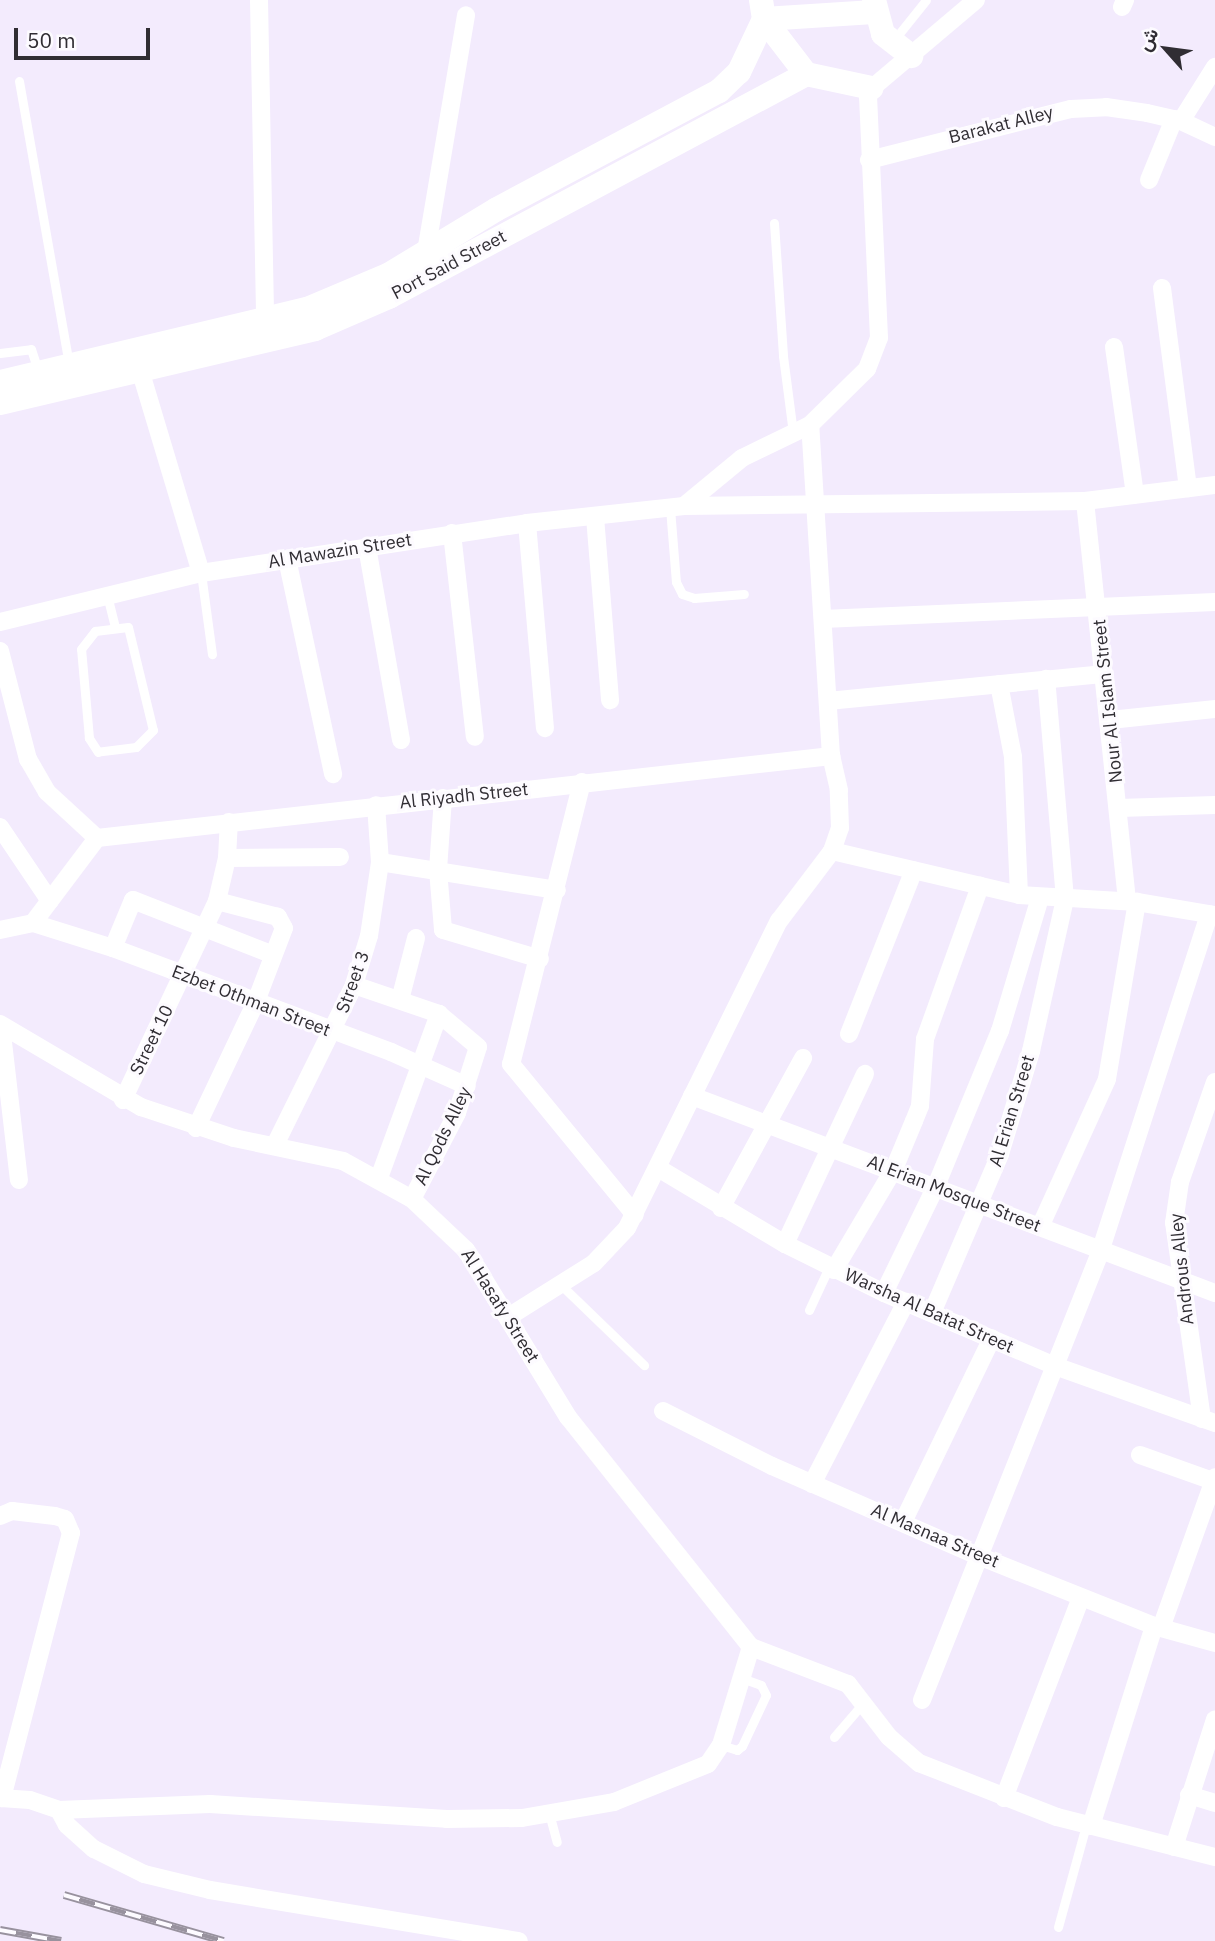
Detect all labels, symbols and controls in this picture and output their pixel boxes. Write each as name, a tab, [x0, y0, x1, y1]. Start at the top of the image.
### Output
scale bar	[18, 14, 154, 58]
north arrow	[1131, 14, 1201, 84]
text: ش	[1132, 23, 1163, 55]
text: 50 m	[27, 26, 76, 54]
street label: Barakat Alley	[946, 102, 1056, 148]
street label: Port Said Street	[388, 226, 510, 304]
street label: Al Mawazin Street	[267, 529, 413, 573]
street label: Nour Al Islam Street	[1089, 618, 1127, 784]
street label: Al Riyadh Street	[399, 778, 529, 814]
street label: Street 3	[332, 948, 374, 1016]
street label: Ezbet Othman Street	[169, 961, 333, 1041]
street label: Street 10	[126, 1001, 178, 1079]
street label: Al Erian Street	[985, 1053, 1039, 1169]
street label: Al Qods Alley	[410, 1083, 476, 1189]
street label: Al Erian Mosque Street	[864, 1151, 1044, 1237]
street label: Androus Alley	[1165, 1212, 1199, 1326]
street label: Al Hasafy Street	[456, 1245, 544, 1367]
street label: Warsha Al Batat Street	[841, 1264, 1017, 1358]
street label: Al Masnaa Street	[868, 1499, 1002, 1573]

